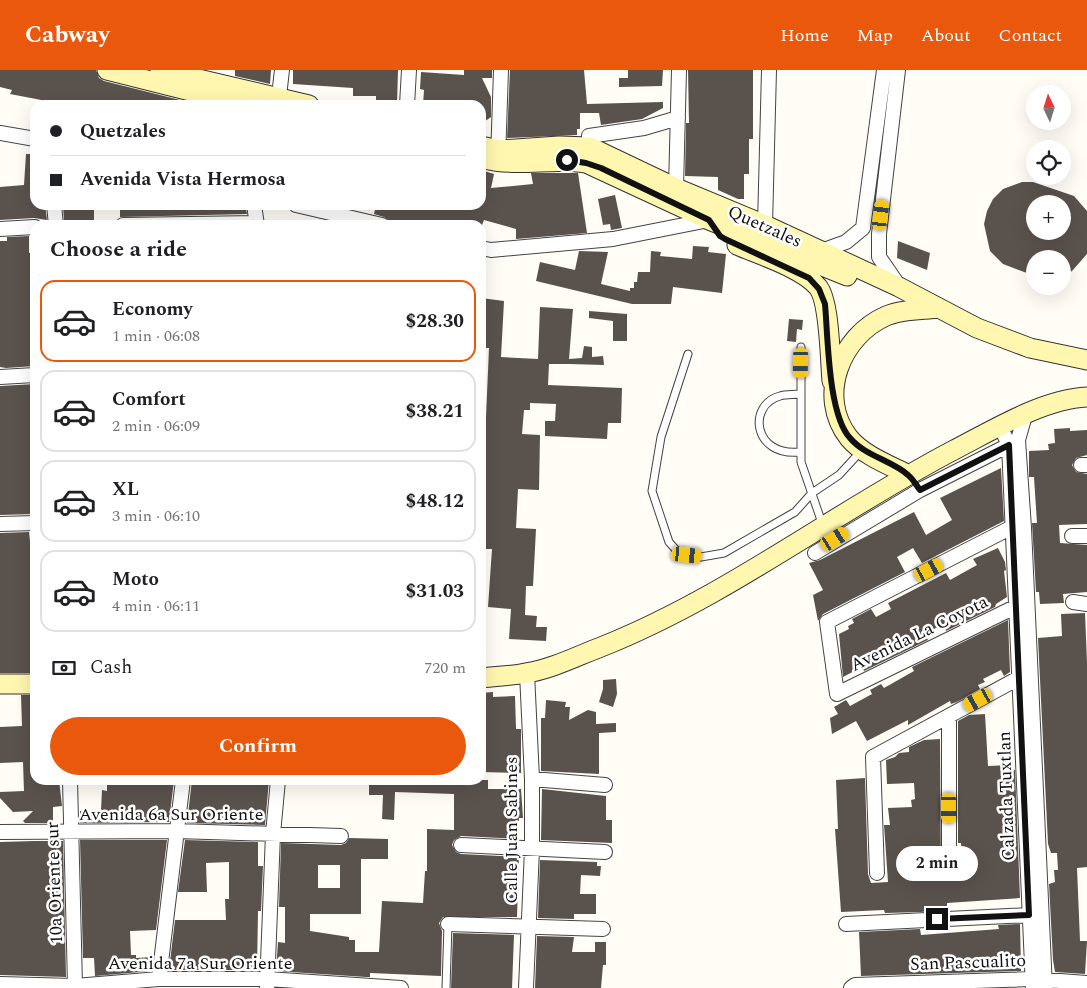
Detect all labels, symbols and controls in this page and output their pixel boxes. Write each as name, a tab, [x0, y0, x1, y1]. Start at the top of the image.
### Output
text: Cabway	[25, 17, 110, 53]
text: Home	[780, 22, 829, 49]
text: Map	[857, 22, 893, 49]
text: About	[921, 22, 971, 49]
text: Contact	[999, 22, 1062, 49]
north arrow	[1026, 85, 1071, 130]
map controls	[1026, 85, 1071, 295]
text: Quetzales	[80, 117, 166, 146]
button: locate	[1026, 140, 1071, 185]
route start	[556, 149, 578, 171]
text: Avenida Vista Hermosa	[80, 165, 286, 194]
button: +	[1026, 195, 1071, 240]
street label: Quetzales	[723, 198, 806, 255]
car	[871, 199, 890, 231]
text: Choose a ride	[50, 233, 187, 266]
button: −	[1026, 250, 1071, 295]
text: Economy	[112, 295, 193, 324]
icon: car	[52, 299, 97, 344]
text: $28.30	[406, 307, 464, 336]
text: 1 min · 06:08	[112, 324, 200, 348]
car	[793, 348, 808, 378]
text: Comfort	[112, 385, 186, 414]
icon: car	[52, 389, 97, 434]
text: $38.21	[406, 397, 464, 426]
text: 2 min · 06:09	[112, 414, 200, 438]
text: XL	[112, 475, 139, 504]
icon: car	[52, 479, 97, 524]
text: $48.12	[406, 487, 464, 516]
text: 3 min · 06:10	[112, 504, 200, 528]
car	[818, 525, 851, 553]
car	[671, 546, 702, 564]
car	[912, 556, 945, 584]
text: Moto	[112, 565, 159, 594]
icon: car	[52, 569, 97, 614]
text: $31.03	[406, 577, 464, 606]
street label: Avenida La Coyota	[846, 588, 993, 679]
text: 4 min · 06:11	[112, 594, 200, 618]
text: Cash	[90, 653, 132, 682]
icon: cash	[50, 654, 78, 682]
text: 720 m	[424, 656, 466, 680]
car	[961, 686, 994, 714]
button: Confirm	[50, 717, 466, 775]
street label: Calzada Tuxtlan	[991, 731, 1022, 861]
street label: Calle Juan Sabines	[498, 756, 525, 904]
car	[941, 793, 956, 823]
street label: Avenida 6a Sur Oriente	[79, 801, 263, 828]
street label: 10a Oriente sur	[39, 821, 70, 945]
callout: 2 min	[896, 846, 978, 882]
text: 2 min	[916, 851, 958, 875]
route end	[926, 908, 948, 930]
street label: San Pascualito	[910, 947, 1026, 978]
street label: Avenida 7a Sur Oriente	[108, 950, 292, 977]

